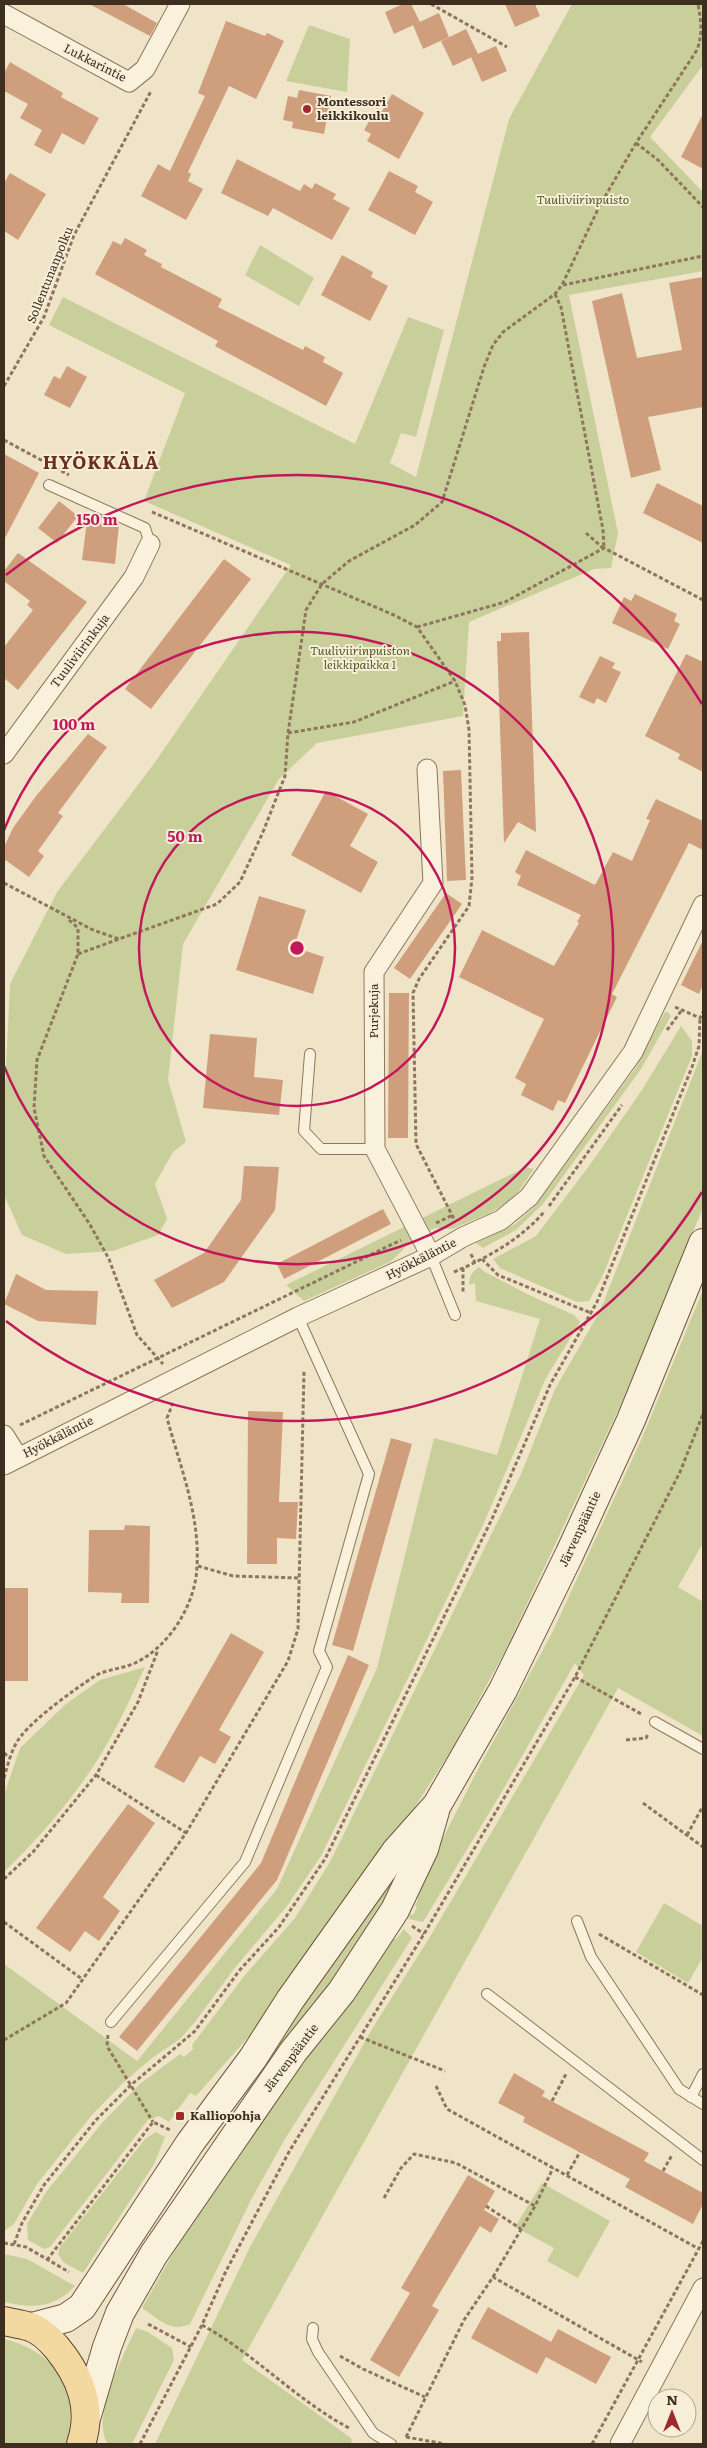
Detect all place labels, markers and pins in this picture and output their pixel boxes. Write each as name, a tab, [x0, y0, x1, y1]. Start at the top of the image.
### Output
place label: Montessori leikkikoulu	[317, 92, 389, 124]
marker: Montessori leikkikoulu	[301, 103, 313, 115]
centre of rings	[288, 939, 306, 957]
place label: Kalliopohja	[190, 2106, 261, 2124]
marker: Kalliopohja	[174, 2110, 186, 2122]

